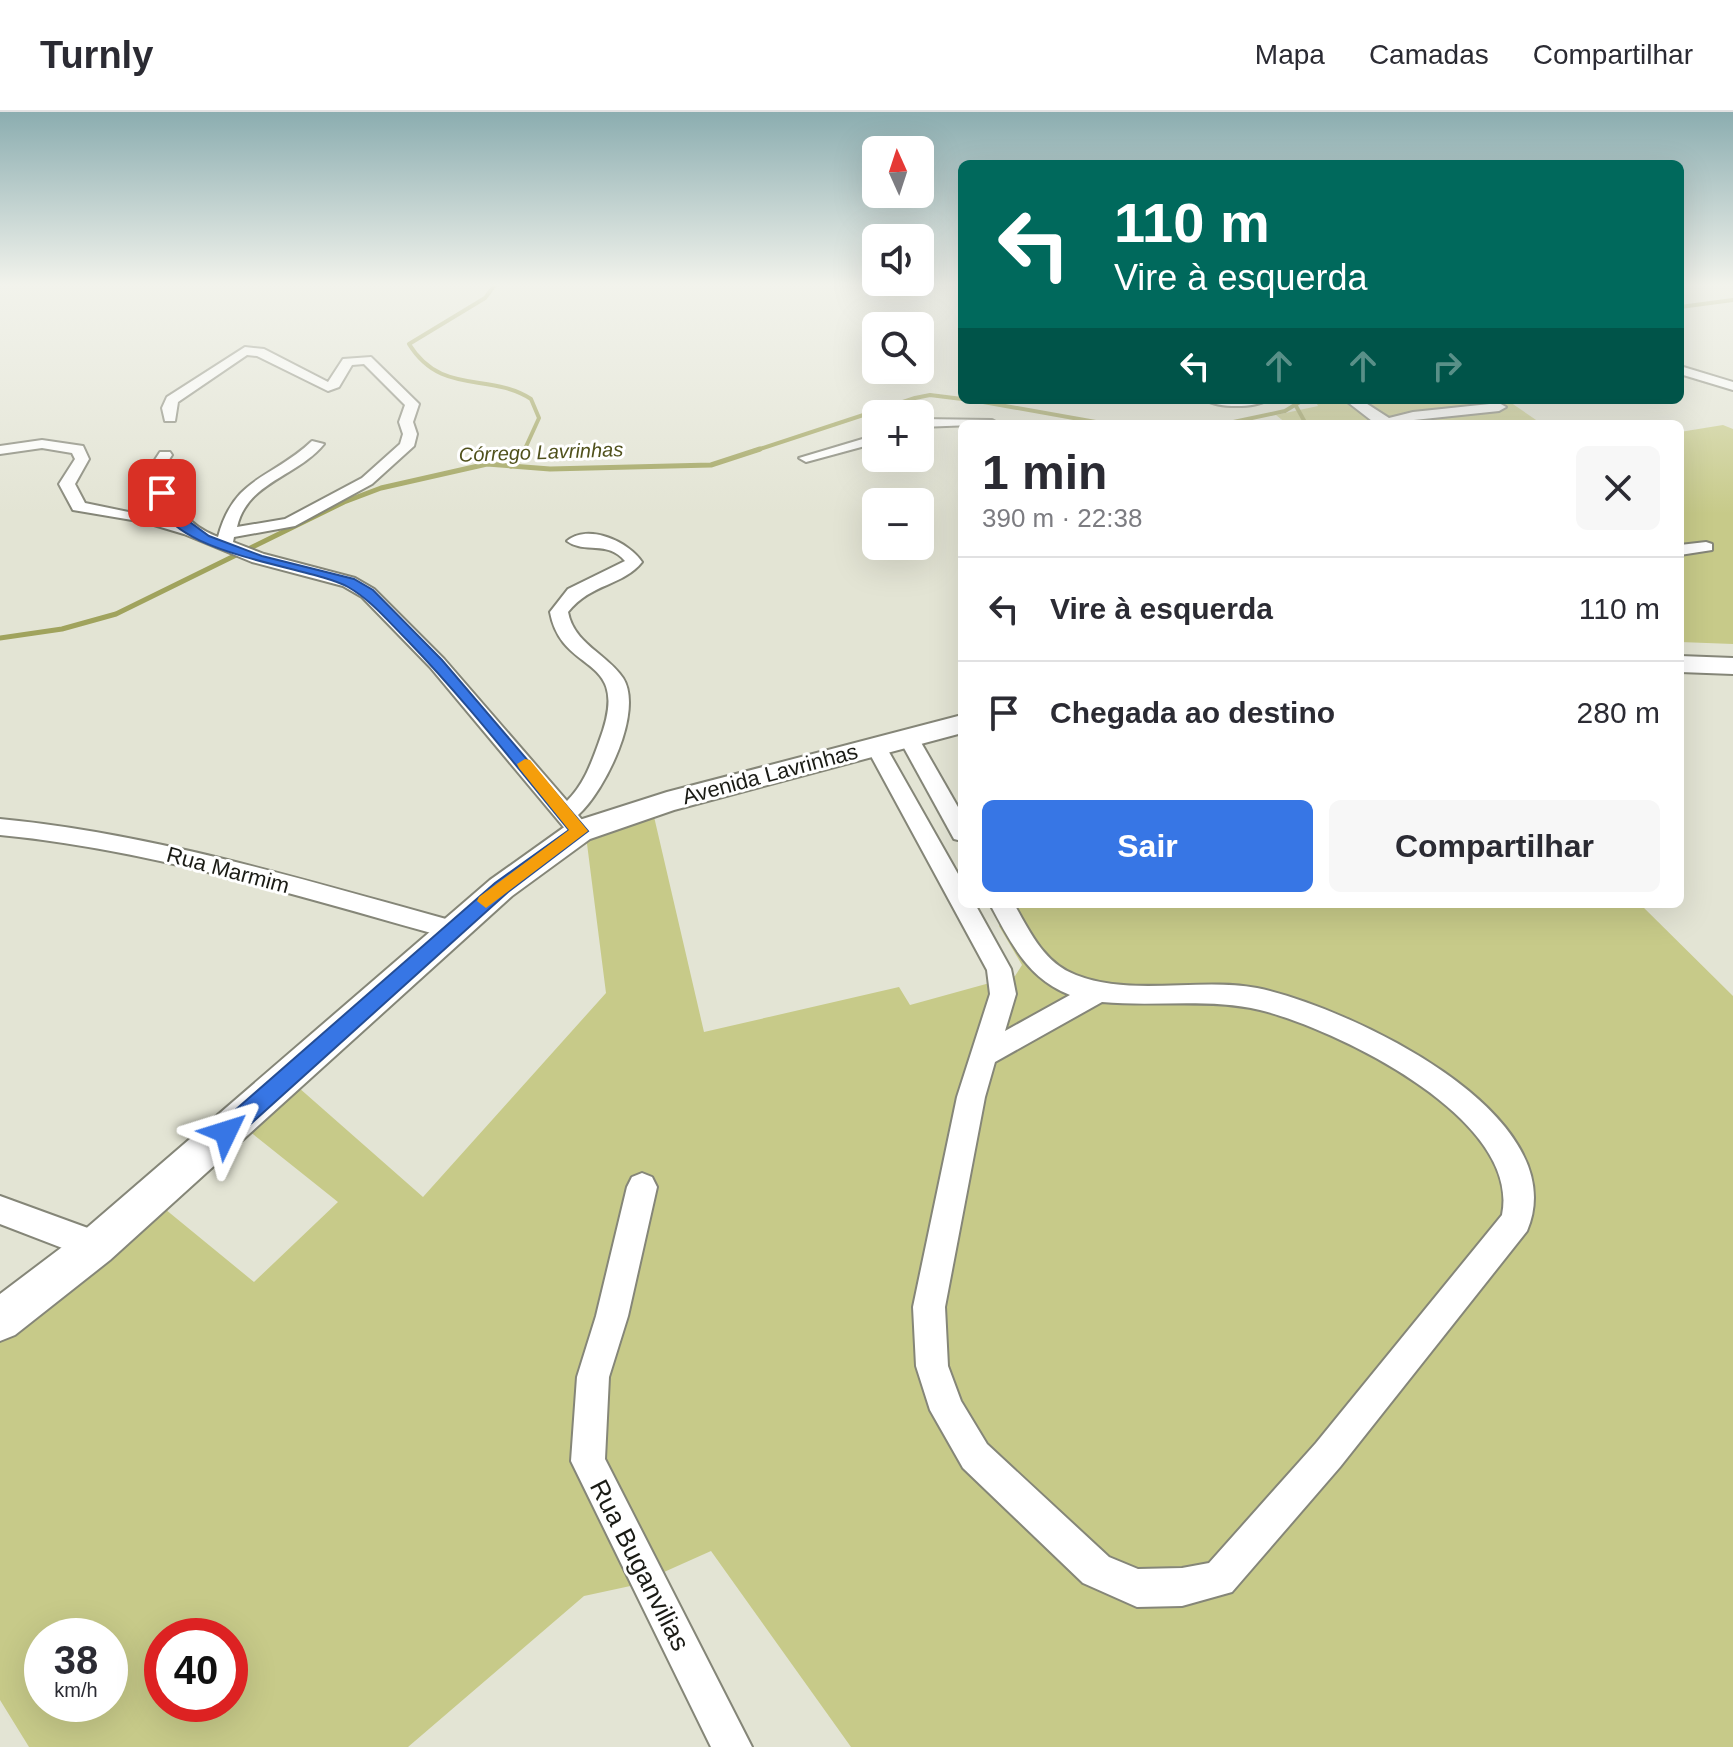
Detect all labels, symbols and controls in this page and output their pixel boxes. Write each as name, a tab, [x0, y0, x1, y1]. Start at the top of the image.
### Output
text: Turnly	[40, 34, 153, 76]
text: Mapa	[1255, 39, 1325, 70]
text: Camadas	[1369, 39, 1489, 70]
text: Compartilhar	[1533, 39, 1693, 70]
north arrow	[862, 136, 934, 208]
map controls	[862, 136, 934, 560]
text: 110 m	[1114, 191, 1270, 254]
icon: left	[982, 192, 1086, 296]
button: sound	[862, 224, 934, 296]
text: Vire à esquerda	[1114, 257, 1368, 298]
button: search	[862, 312, 934, 384]
icon: left	[1173, 344, 1217, 388]
icon: ahead	[1257, 344, 1301, 388]
icon: ahead	[1341, 344, 1385, 388]
icon: right	[1425, 344, 1469, 388]
button: +	[862, 400, 934, 472]
water label: Córrego Lavrinhas	[458, 438, 624, 466]
text: 1 min	[982, 446, 1107, 499]
button: close	[1576, 446, 1660, 530]
pin	[128, 459, 196, 527]
icon: arrive	[140, 471, 184, 515]
button: −	[862, 488, 934, 560]
text: 390 m · 22:38	[982, 503, 1142, 533]
icon: left	[982, 587, 1026, 631]
text: Vire à esquerda	[1050, 592, 1273, 625]
text: 110 m	[1579, 592, 1660, 625]
icon: arrive	[982, 691, 1026, 735]
text: Chegada ao destino	[1050, 696, 1335, 729]
text: 280 m	[1577, 696, 1660, 729]
street label: Avenida Lavrinhas	[680, 739, 860, 809]
button: Sair	[982, 800, 1313, 892]
button: Compartilhar	[1329, 800, 1660, 892]
street label: Rua Marmim	[164, 842, 292, 898]
position arrow	[184, 1090, 268, 1174]
street label: Rua Buganvilias	[584, 1474, 696, 1656]
speed limit sign: 40	[144, 1618, 248, 1722]
text: 38	[54, 1638, 98, 1682]
text: km/h	[54, 1679, 98, 1701]

